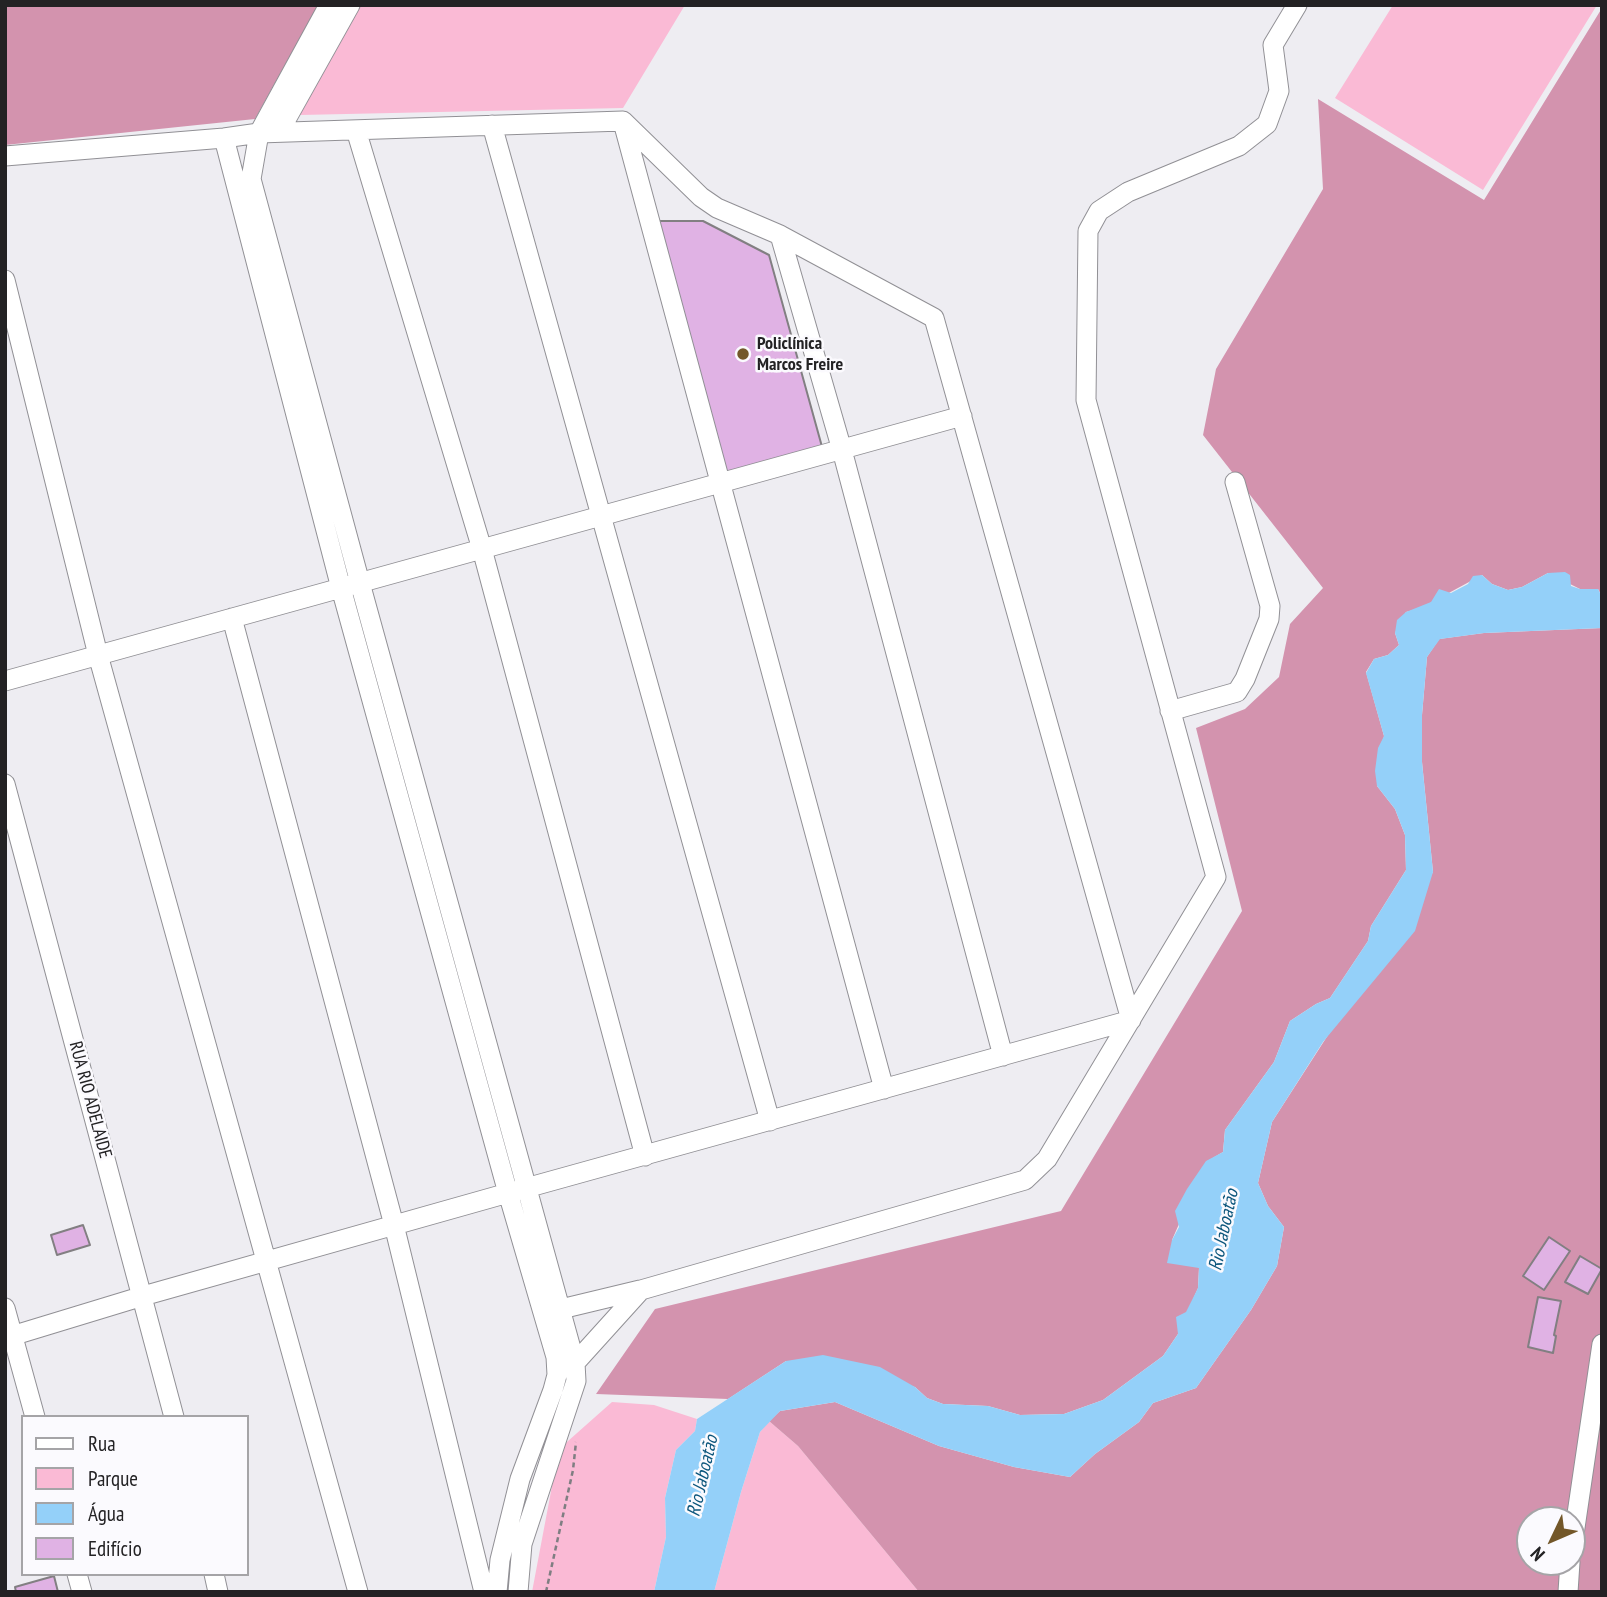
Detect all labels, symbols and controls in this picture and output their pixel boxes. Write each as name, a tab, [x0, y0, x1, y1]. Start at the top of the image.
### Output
place label: Policlínica Marcos Freire	[757, 333, 843, 376]
marker: Policlínica Marcos Freire	[735, 346, 751, 362]
street label: RUA RIO ADELAIDE	[64, 1039, 116, 1161]
water label: Rio Jaboatão	[1204, 1187, 1244, 1273]
legend	[21, 1415, 248, 1576]
text: Rua	[88, 1430, 116, 1457]
water label: Rio Jaboatão	[683, 1433, 723, 1519]
text: Parque	[88, 1465, 138, 1492]
text: Água	[88, 1500, 124, 1527]
north arrow	[1516, 1506, 1586, 1576]
text: Edifício	[88, 1535, 142, 1562]
text: N	[1525, 1542, 1550, 1566]

